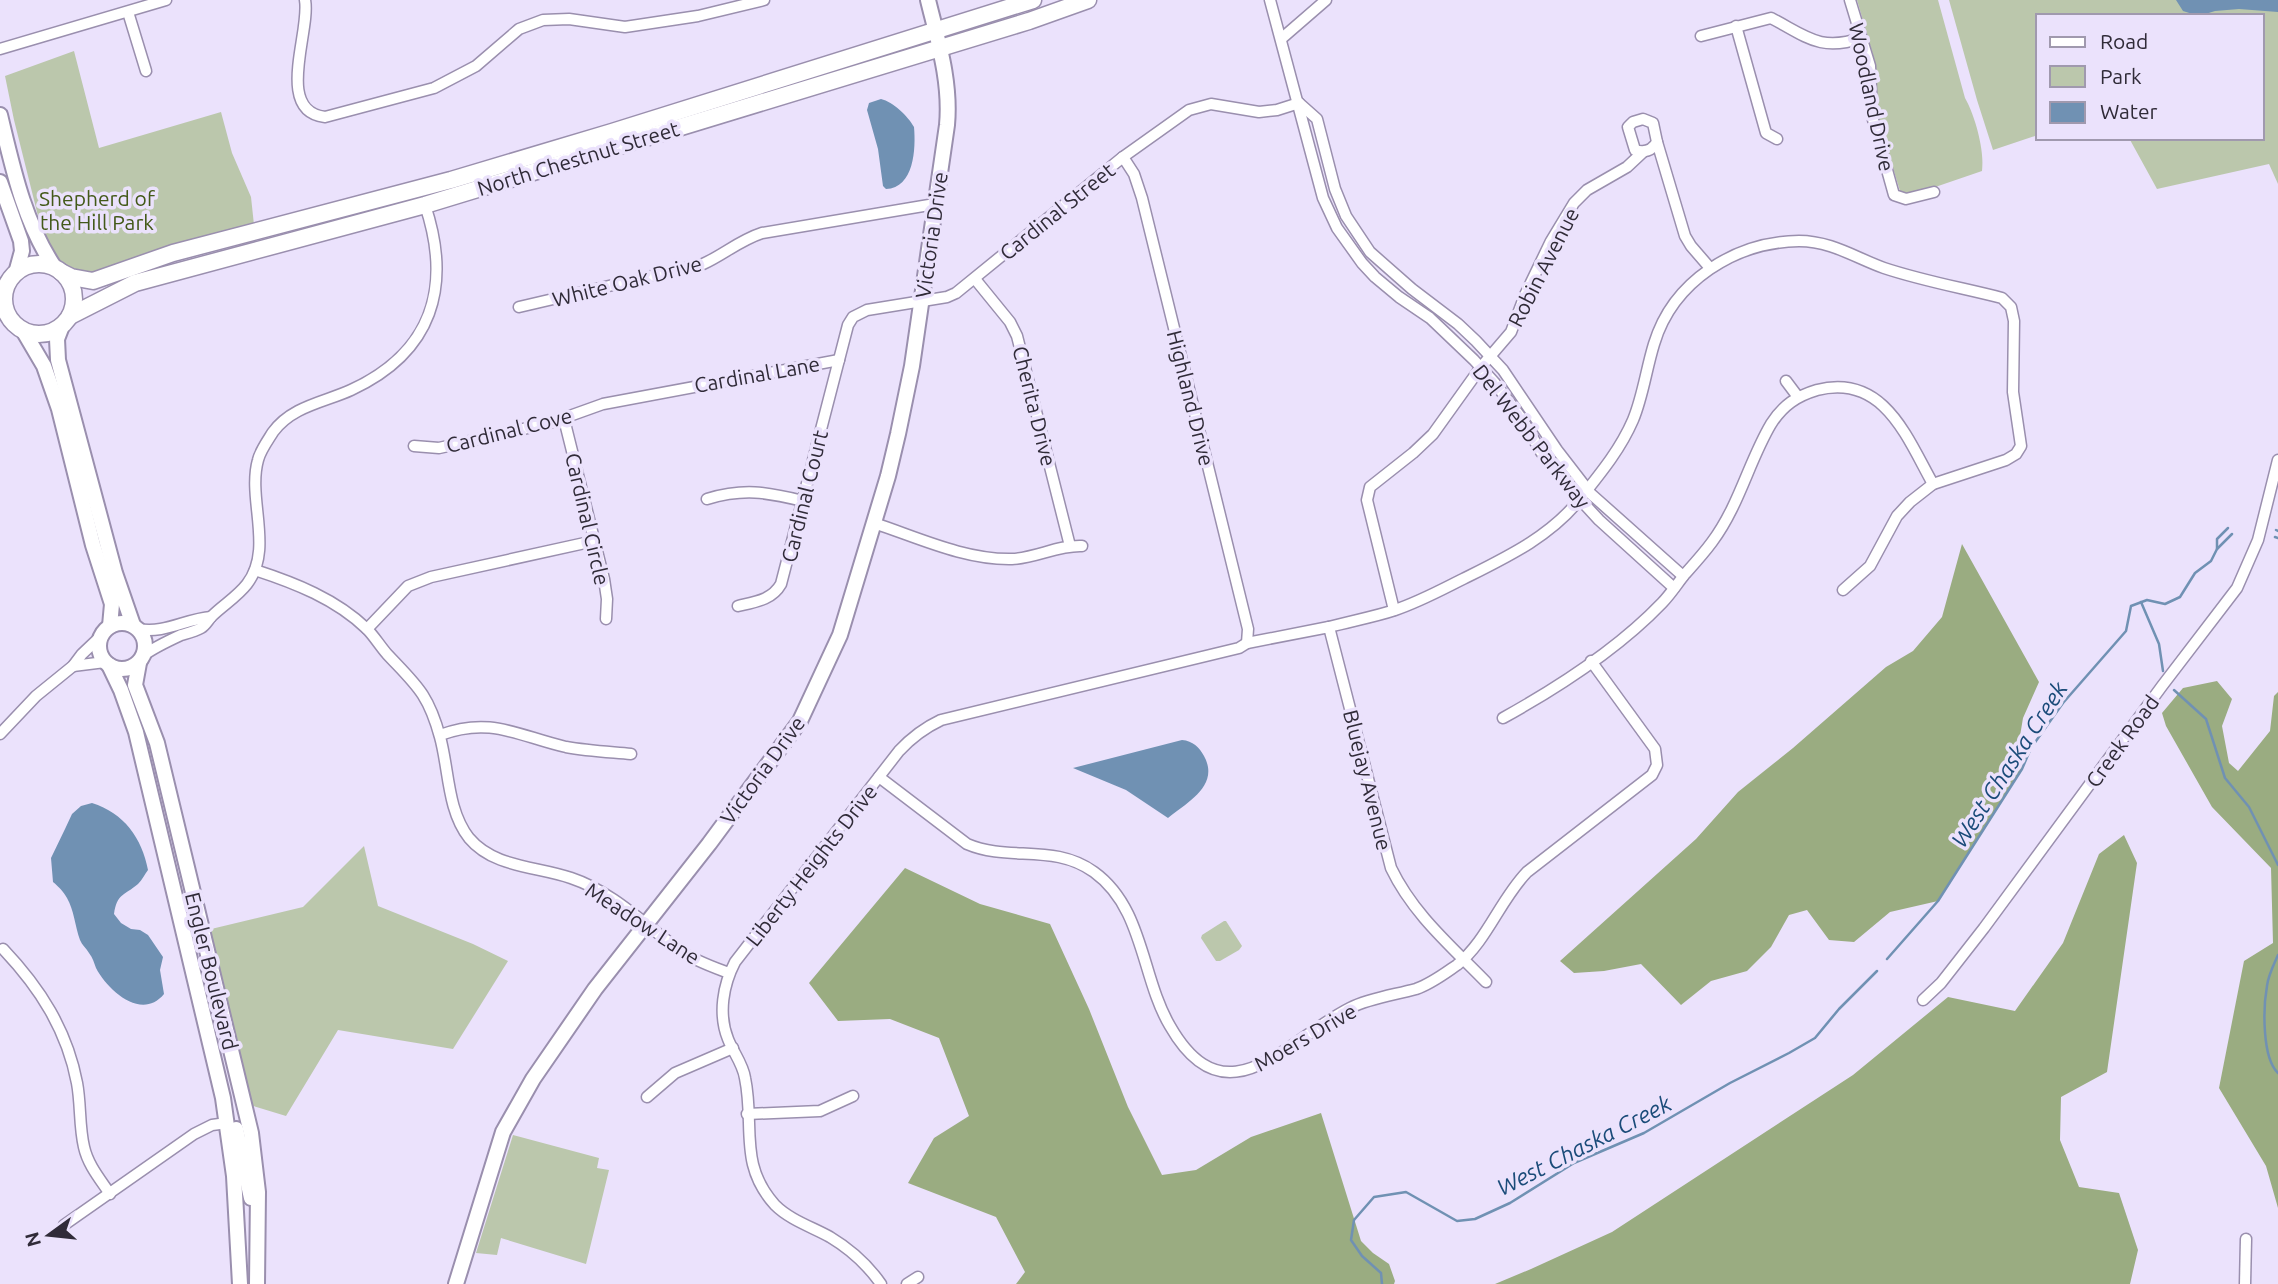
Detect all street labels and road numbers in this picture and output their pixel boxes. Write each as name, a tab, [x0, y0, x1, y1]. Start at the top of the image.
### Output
street label: Woodland Drive	[1845, 21, 1899, 173]
street label: North Chestnut Street	[474, 116, 682, 200]
street label: Cardinal Street	[995, 157, 1119, 265]
street label: Victoria Drive	[910, 170, 952, 300]
street label: Robin Avenue	[1503, 204, 1583, 330]
street label: White Oak Drive	[550, 251, 704, 311]
street label: Highland Drive	[1163, 328, 1219, 468]
street label: Cherita Drive	[1008, 343, 1062, 469]
street label: Cardinal Lane	[692, 351, 822, 397]
street label: Del Webb Parkway	[1468, 359, 1596, 513]
street label: Cardinal Cove	[444, 403, 574, 457]
street label: Cardinal Court	[776, 427, 832, 565]
street label: Cardinal Circle	[561, 451, 615, 587]
street label: Creek Road	[2081, 690, 2163, 792]
street label: Bluejay Avenue	[1339, 707, 1397, 853]
street label: Victoria Drive	[715, 711, 809, 829]
street label: Liberty Heights Drive	[741, 780, 881, 950]
street label: Meadow Lane	[581, 877, 705, 969]
street label: Engler Boulevard	[181, 890, 243, 1052]
street label: Moers Drive	[1250, 998, 1360, 1076]

